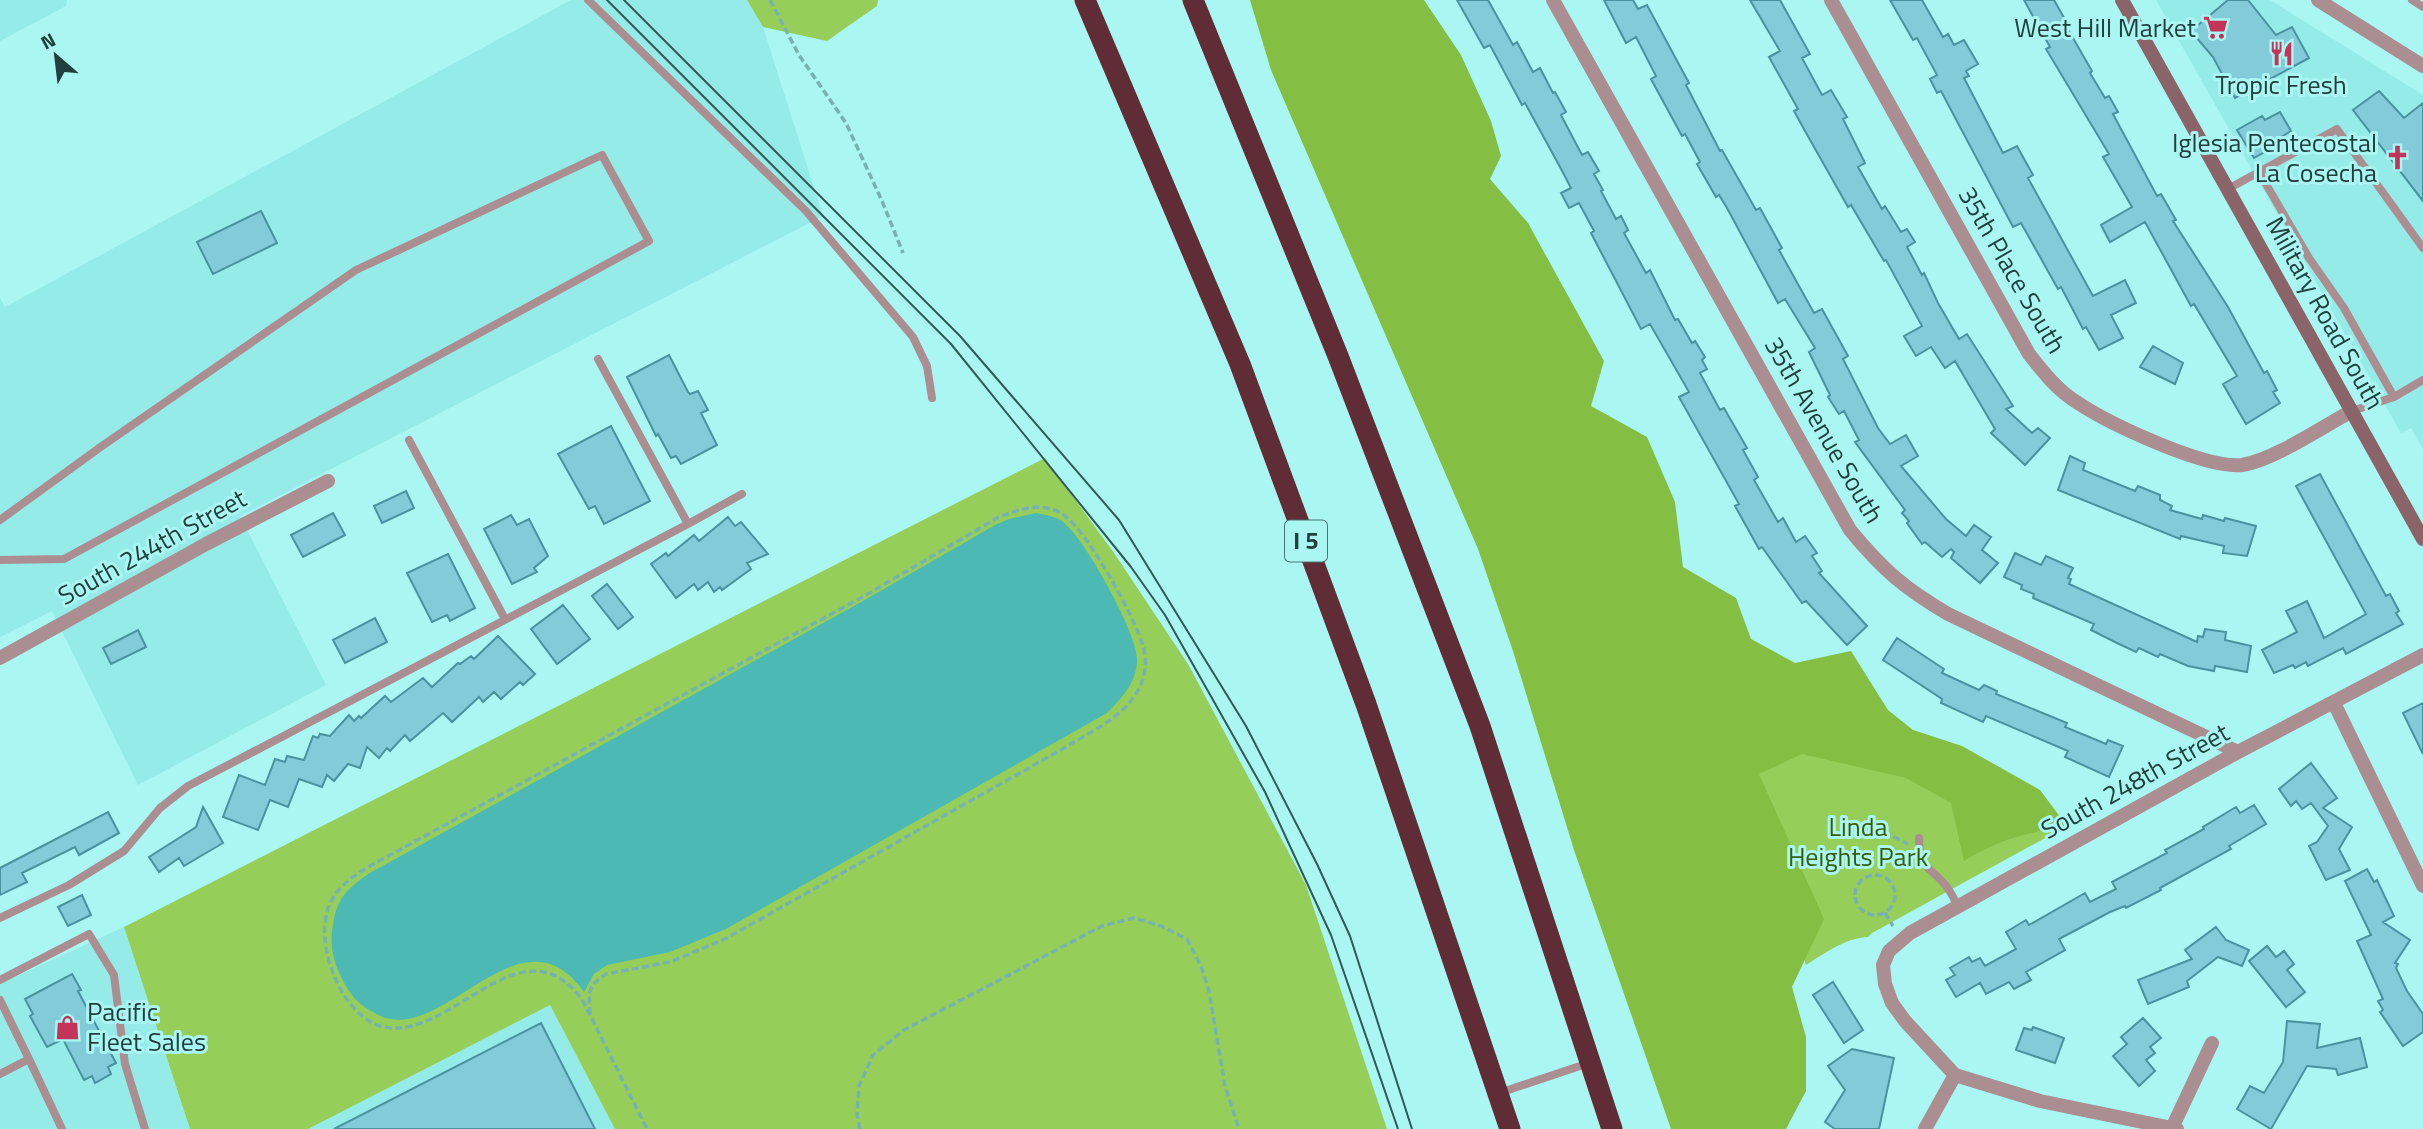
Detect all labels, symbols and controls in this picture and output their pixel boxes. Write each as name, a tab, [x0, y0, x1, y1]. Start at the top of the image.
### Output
place label: West Hill Market	[2014, 8, 2196, 47]
supermarket icon: West Hill Market	[2202, 14, 2230, 42]
north arrow	[21, 21, 91, 91]
text: N	[35, 25, 60, 56]
restaurant icon: Tropic Fresh	[2267, 39, 2295, 67]
place label: Tropic Fresh	[2215, 65, 2347, 104]
place label: Iglesia Pentecostal La Cosecha	[2172, 123, 2377, 192]
church icon: Iglesia Pentecostal La Cosecha	[2383, 144, 2411, 172]
street label: 35th Place South	[1949, 179, 2076, 361]
street label: Military Road South	[2256, 209, 2395, 416]
street label: 35th Avenue South	[1755, 329, 1894, 530]
street label: South 244th Street	[50, 479, 253, 615]
road number: I 5	[1285, 520, 1327, 562]
street label: South 248th Street	[2033, 713, 2236, 849]
park label: Linda Heights Park	[1788, 807, 1928, 876]
place label: Pacific Fleet Sales	[87, 992, 206, 1061]
shop icon: Pacific Fleet Sales	[53, 1013, 81, 1041]

